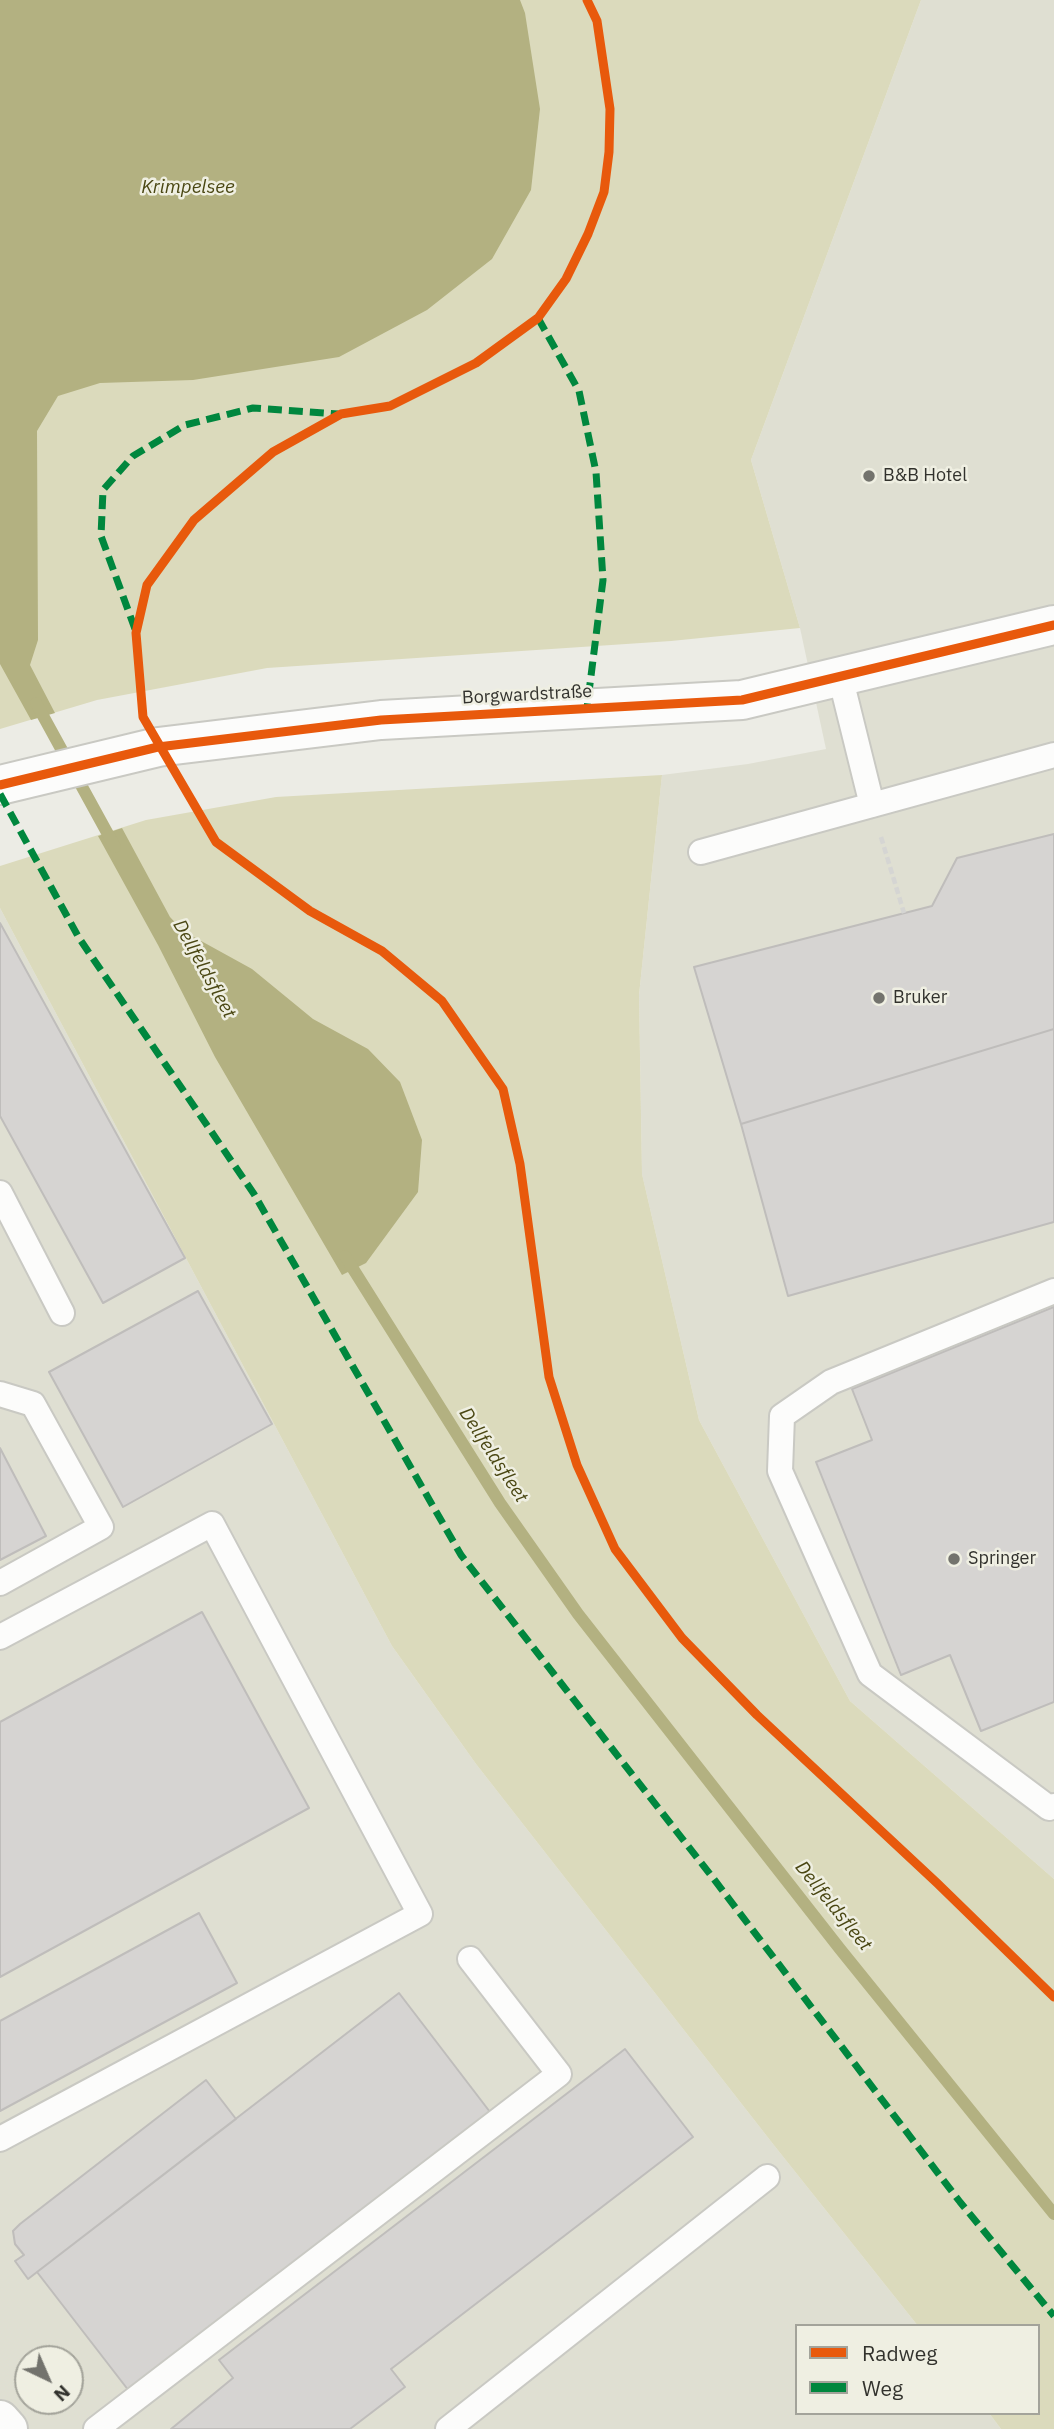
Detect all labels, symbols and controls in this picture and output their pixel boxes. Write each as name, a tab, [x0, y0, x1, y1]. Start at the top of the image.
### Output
water label: Krimpelsee	[141, 177, 235, 199]
place label: B&B Hotel	[883, 465, 967, 487]
marker: B&B Hotel	[861, 468, 877, 484]
street label: Borgwardstraße	[461, 681, 593, 709]
water label: Dellfeldsfleet	[168, 916, 240, 1022]
place label: Bruker	[893, 987, 947, 1009]
marker: Bruker	[871, 990, 887, 1006]
water label: Dellfeldsfleet	[454, 1403, 532, 1507]
place label: Springer	[968, 1548, 1036, 1570]
marker: Springer	[946, 1551, 962, 1567]
water label: Dellfeldsfleet	[790, 1857, 876, 1955]
legend	[795, 2324, 1040, 2415]
text: Radweg	[862, 2339, 937, 2367]
north arrow	[14, 2345, 84, 2415]
text: Weg	[862, 2374, 903, 2402]
text: N	[49, 2380, 75, 2407]

